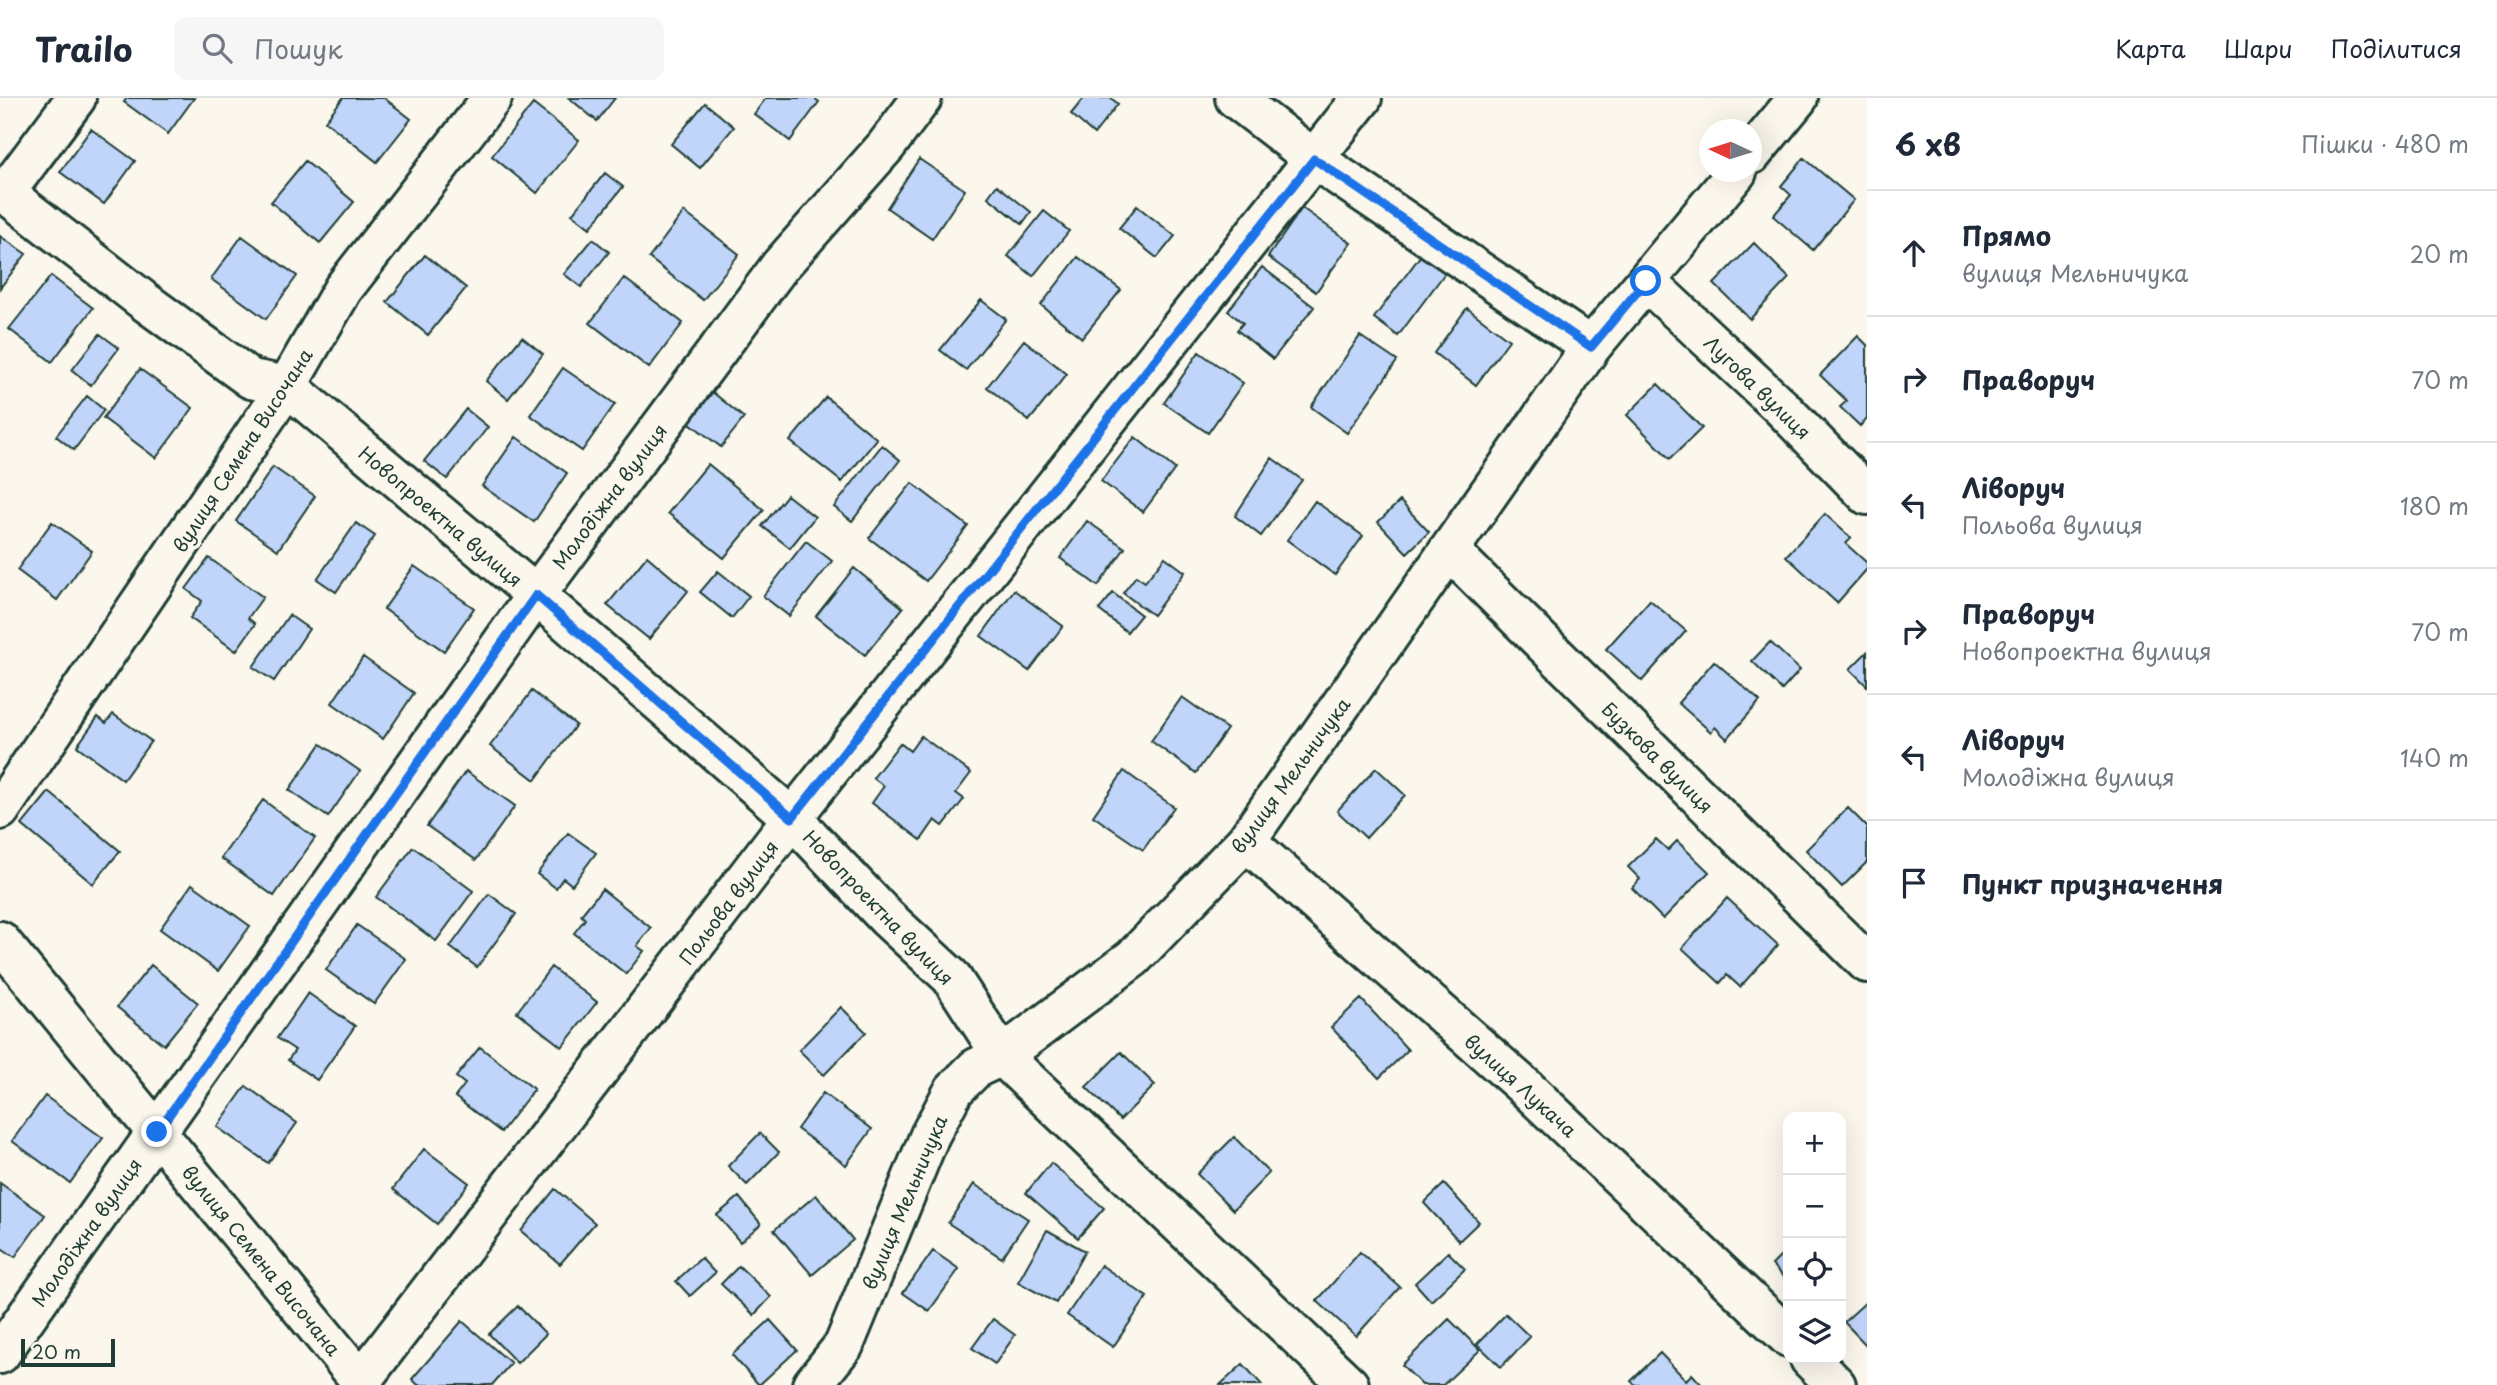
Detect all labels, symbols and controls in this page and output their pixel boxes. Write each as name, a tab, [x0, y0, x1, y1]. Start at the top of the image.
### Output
search box	[174, 17, 664, 80]
text: Trailo	[35, 23, 132, 73]
icon: search	[198, 29, 236, 67]
text: Пошук	[254, 29, 343, 68]
text: Карта	[2115, 30, 2186, 66]
text: Шари	[2224, 30, 2293, 66]
text: Поділитися	[2331, 30, 2462, 66]
north arrow	[1699, 119, 1762, 182]
text: 6 хв	[1895, 121, 1961, 166]
text: Пішки · 480 m	[2301, 126, 2469, 161]
text: Прямо	[1962, 216, 2051, 255]
icon: ahead	[1895, 234, 1933, 272]
text: 20 m	[2410, 236, 2469, 271]
text: вулиця Мельничука	[1962, 255, 2188, 290]
route start	[1630, 265, 1661, 296]
street label: Лугова вулиця	[1698, 329, 1818, 445]
street label: вулиця Семена Височана	[165, 342, 319, 558]
icon: right	[1895, 360, 1933, 398]
text: Праворуч	[1962, 360, 2095, 399]
text: 70 m	[2411, 362, 2469, 397]
street label: Молодіжна вулиця	[545, 417, 673, 575]
street label: Новопроектна вулиця	[353, 439, 529, 593]
text: Ліворуч	[1962, 468, 2065, 507]
icon: left	[1895, 486, 1933, 524]
text: 180 m	[2400, 488, 2469, 523]
text: Польова вулиця	[1962, 507, 2143, 542]
text: Праворуч	[1962, 594, 2095, 633]
icon: right	[1895, 612, 1933, 650]
text: 70 m	[2411, 614, 2469, 649]
text: Новопроектна вулиця	[1962, 633, 2212, 668]
street label: вулиця Мельничука	[1224, 691, 1356, 859]
street label: Бузкова вулиця	[1596, 695, 1720, 819]
text: Ліворуч	[1962, 720, 2065, 759]
icon: left	[1895, 738, 1933, 776]
text: 140 m	[2400, 740, 2469, 775]
text: Молодіжна вулиця	[1962, 759, 2175, 794]
street label: Новопроектна вулиця	[797, 823, 961, 991]
street label: Польова вулиця	[672, 834, 784, 970]
icon: arrive	[1895, 864, 1933, 902]
text: Пункт призначення	[1962, 864, 2223, 903]
street label: вулиця Лукача	[1459, 1027, 1583, 1143]
street label: вулиця Мельничука	[855, 1110, 953, 1293]
map controls	[1783, 1112, 1846, 1364]
button: +	[1783, 1112, 1846, 1175]
route end	[141, 1116, 172, 1147]
street label: Молодіжна вулиця	[24, 1152, 148, 1312]
street label: вулиця Семена Височана	[176, 1159, 348, 1361]
button: −	[1783, 1175, 1846, 1238]
button: locate	[1783, 1238, 1846, 1301]
button: layers	[1783, 1301, 1846, 1364]
scale bar	[21, 1336, 116, 1368]
text: 20 m	[32, 1337, 81, 1365]

